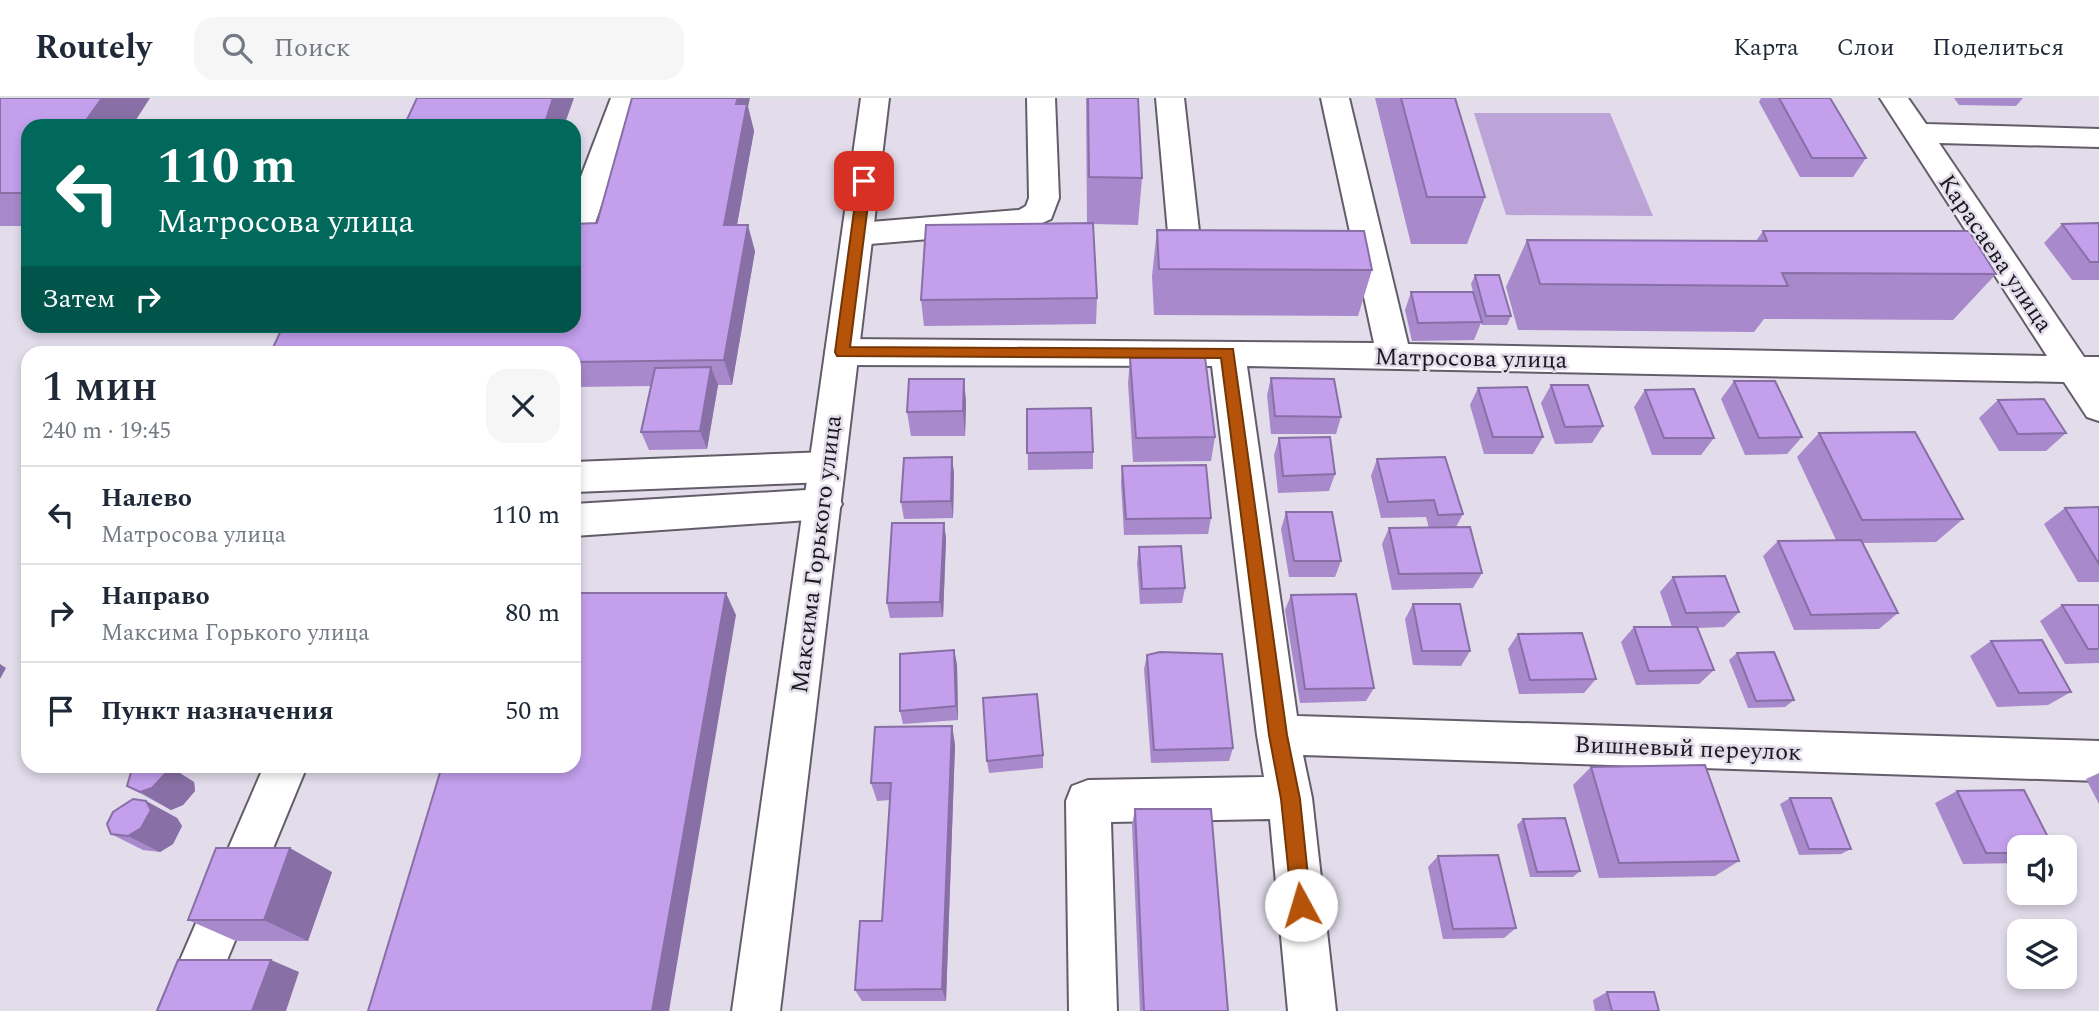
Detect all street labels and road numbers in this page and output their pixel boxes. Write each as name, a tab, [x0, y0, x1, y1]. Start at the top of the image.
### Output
street label: Карасаева улица	[1929, 167, 2062, 340]
street label: Матросова улица	[1374, 339, 1568, 379]
street label: Максима Горького улица	[782, 413, 852, 695]
street label: Вишневый переулок	[1574, 727, 1802, 771]

